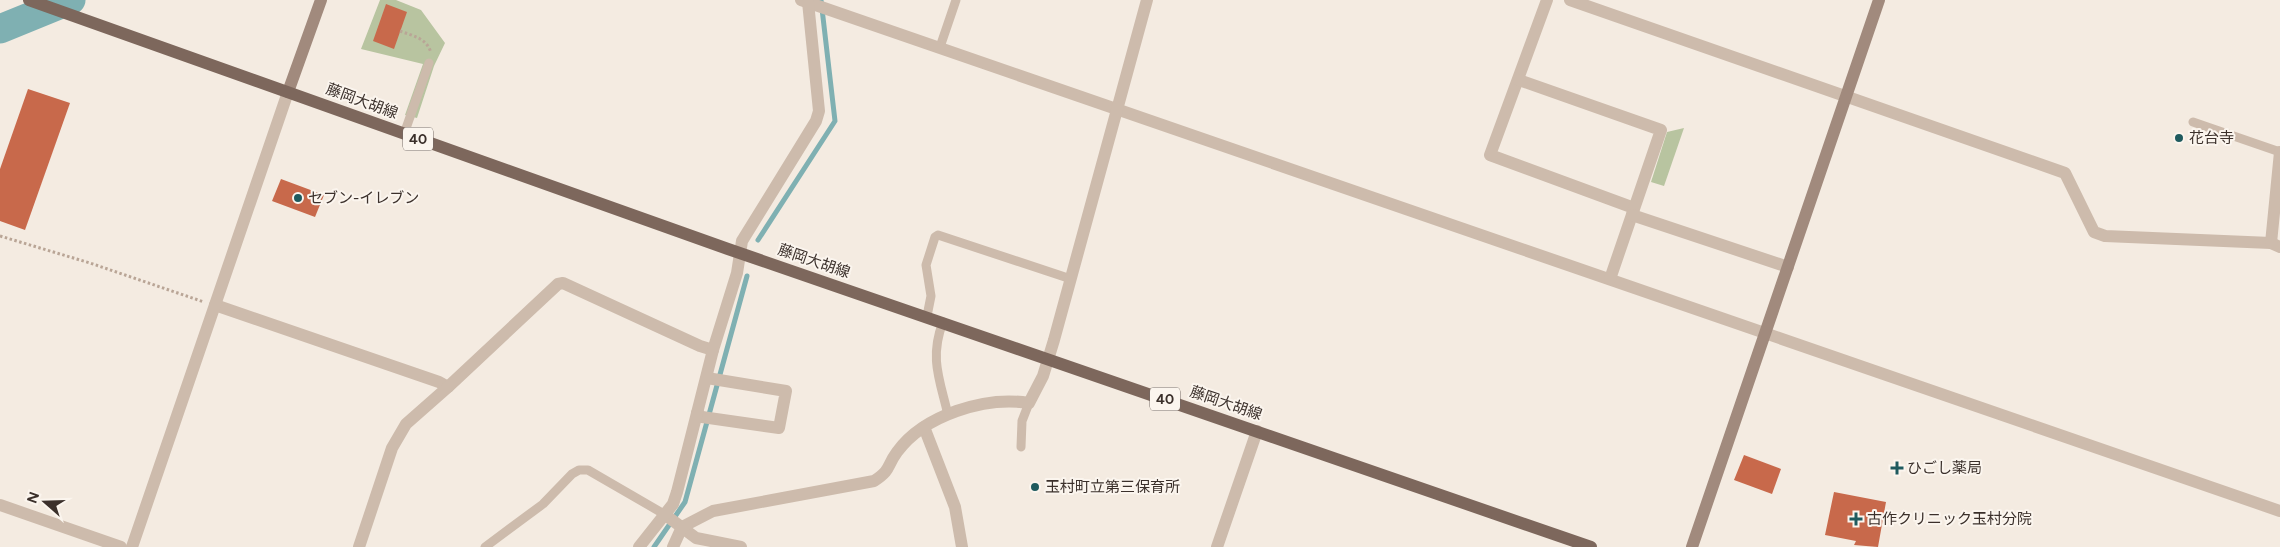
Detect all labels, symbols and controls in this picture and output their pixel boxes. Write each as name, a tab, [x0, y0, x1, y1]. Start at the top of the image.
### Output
street label: 藤岡大胡線	[324, 80, 400, 122]
road number: 40	[403, 128, 433, 150]
place label: 花台寺	[2189, 129, 2234, 147]
marker: 花台寺	[2173, 132, 2185, 144]
place label: セブン-イレブン	[308, 189, 419, 207]
marker: セブン-イレブン	[292, 192, 304, 204]
street label: 藤岡大胡線	[776, 240, 852, 282]
street label: 藤岡大胡線	[1188, 382, 1264, 424]
road number: 40	[1150, 388, 1180, 410]
place label: ひごし薬局	[1907, 459, 1982, 477]
marker: ひごし薬局	[1891, 462, 1903, 474]
north arrow	[20, 477, 70, 527]
place label: 玉村町立第三保育所	[1045, 478, 1180, 496]
marker: 玉村町立第三保育所	[1029, 481, 1041, 493]
text: N	[23, 490, 43, 506]
place label: 古作クリニック玉村分院	[1867, 510, 2032, 528]
marker: 古作クリニック玉村分院	[1849, 512, 1863, 526]

